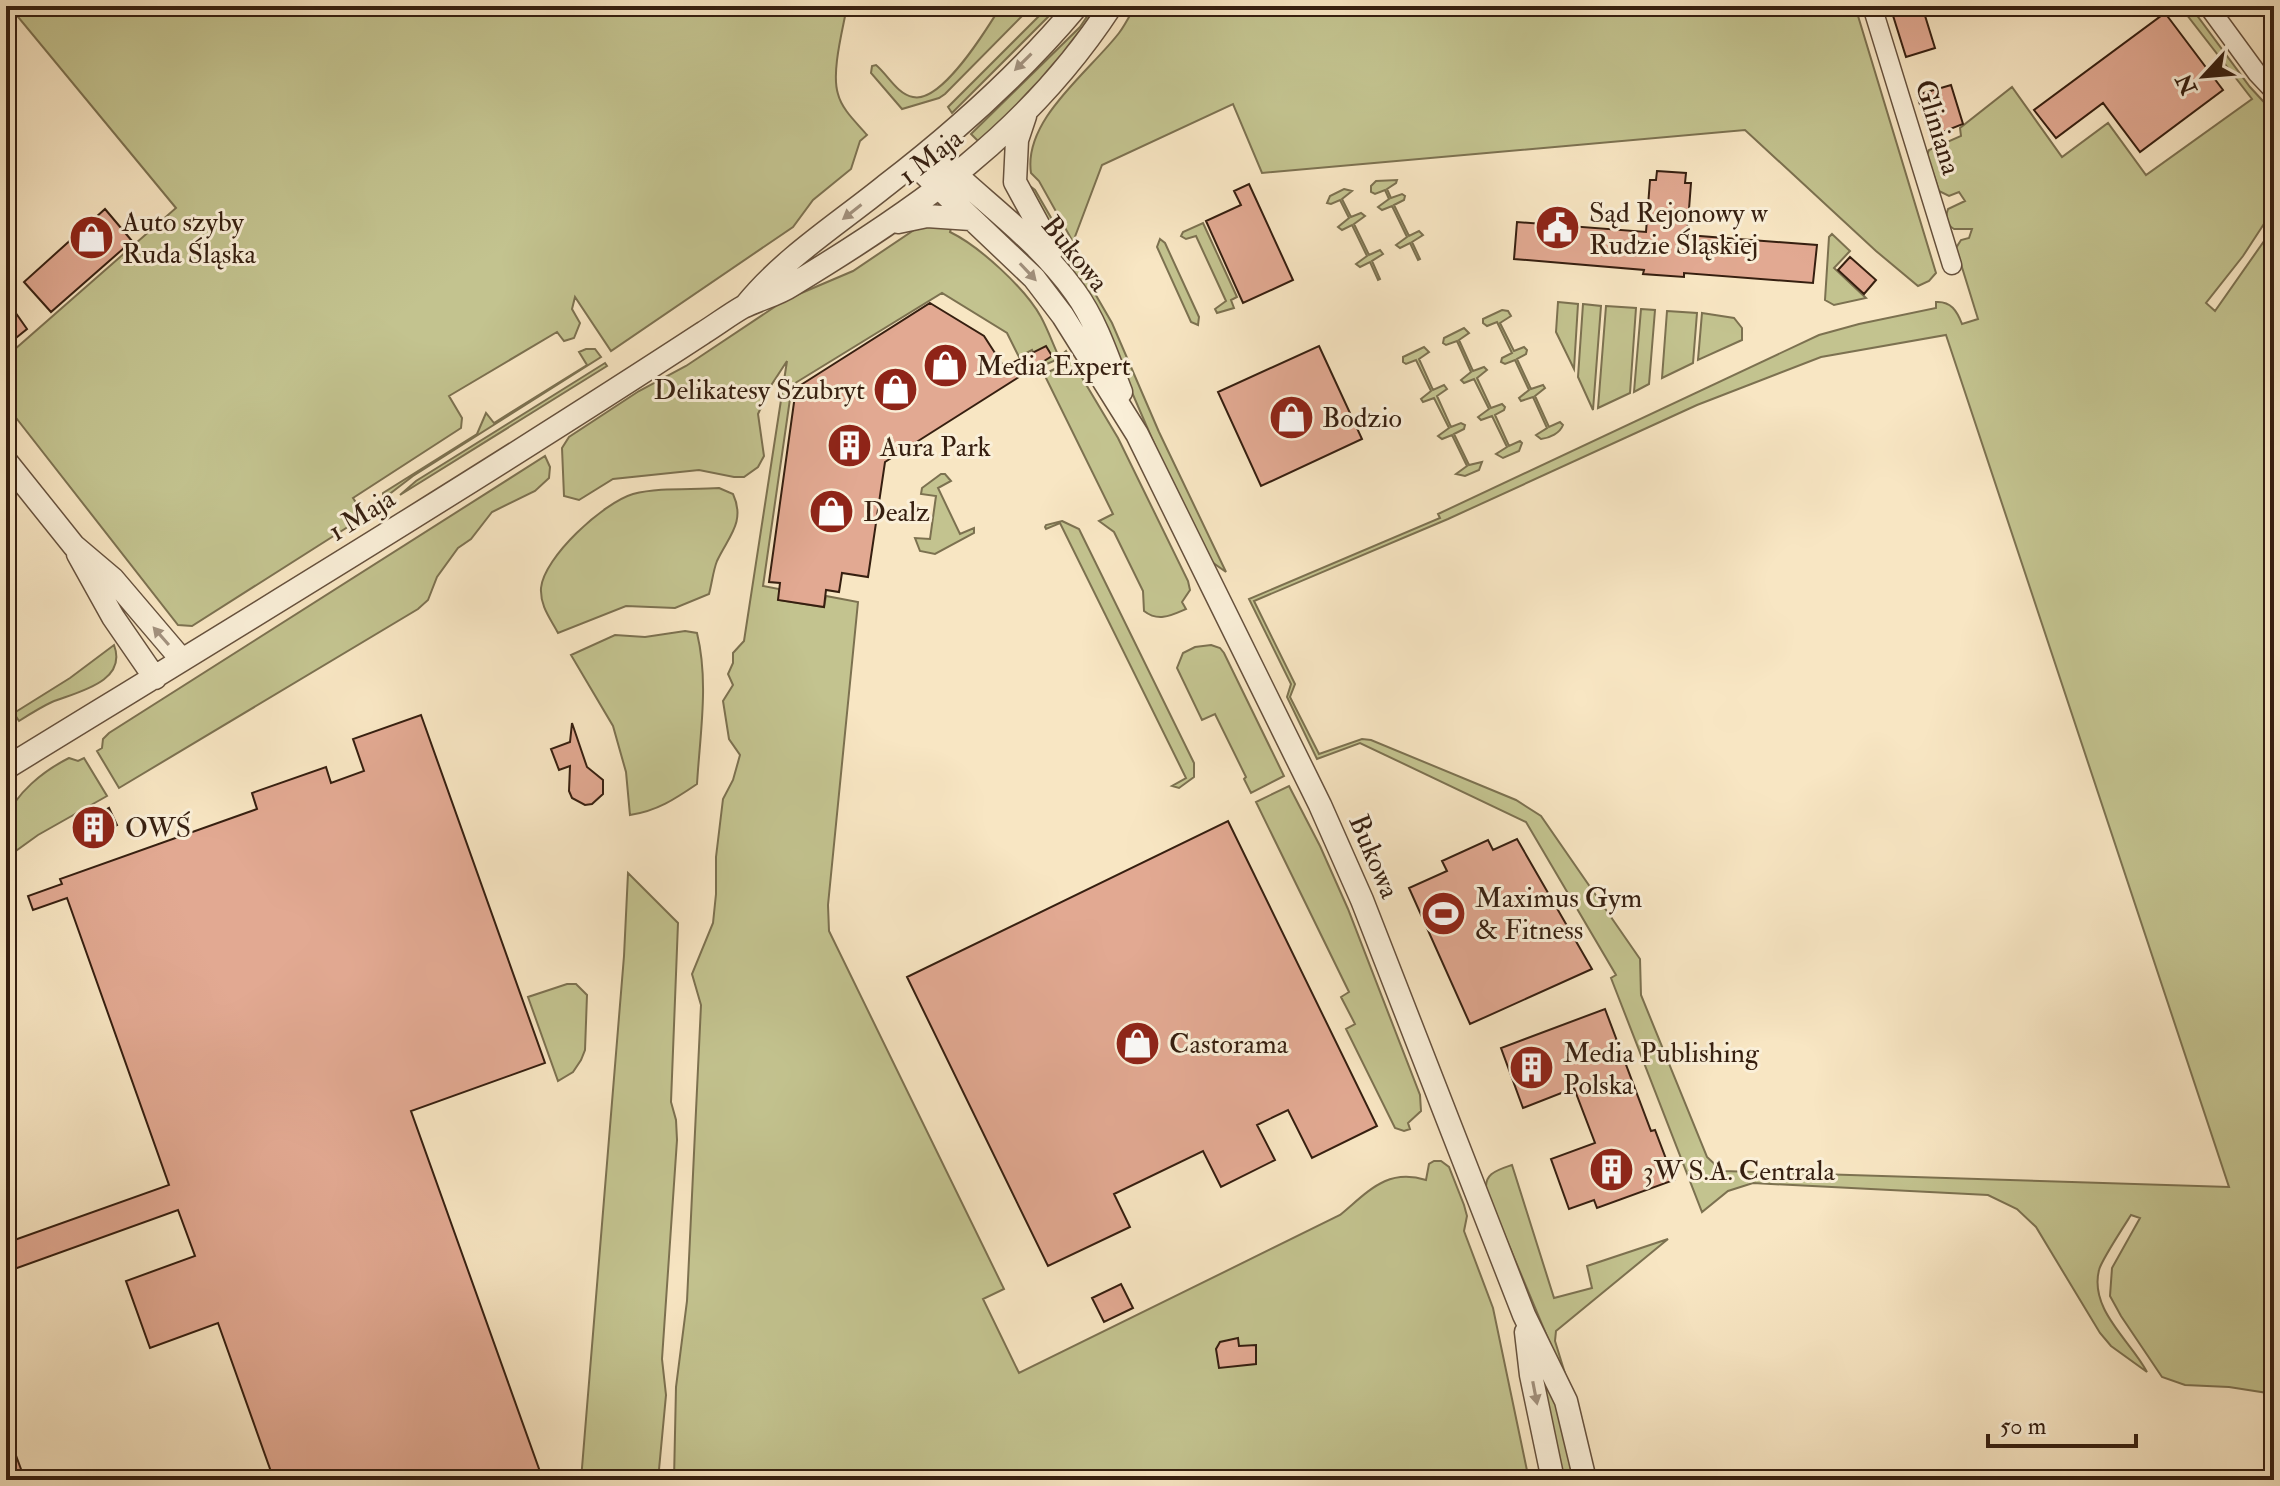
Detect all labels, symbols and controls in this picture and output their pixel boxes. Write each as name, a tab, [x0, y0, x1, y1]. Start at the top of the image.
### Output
north arrow	[2164, 36, 2244, 116]
one-way arrow	[1014, 52, 1033, 71]
text: N	[2170, 69, 2204, 100]
street label: Gliniana	[1907, 76, 1969, 180]
street label: 1 Maja	[892, 121, 971, 193]
place label: Sąd Rejonowy w Rudzie Śląskiej	[1589, 196, 1768, 263]
one-way arrow	[842, 204, 862, 220]
public building icon: Sąd Rejonowy w Rudzie Śląskiej	[1534, 204, 1582, 252]
place label: Auto szyby Ruda Śląska	[121, 205, 256, 272]
street label: Bukowa	[1034, 209, 1116, 299]
shop icon: Auto szyby Ruda Śląska	[67, 213, 115, 261]
one-way arrow	[1018, 263, 1036, 282]
shop icon: Media Expert	[921, 341, 969, 389]
place label: Media Expert	[976, 349, 1131, 384]
shop icon: Delikatesy Szubryt	[872, 365, 920, 413]
place label: Delikatesy Szubryt	[654, 373, 865, 408]
shop icon: Bodzio	[1267, 393, 1315, 441]
place label: Bodzio	[1322, 401, 1402, 436]
building icon: Aura Park	[825, 422, 873, 470]
place label: Aura Park	[879, 430, 992, 465]
street label: 1 Maja	[322, 481, 402, 549]
shop icon: Dealz	[808, 487, 856, 535]
place label: Dealz	[863, 495, 930, 530]
one-way arrow	[153, 626, 170, 646]
building icon: OWŚ	[70, 803, 118, 851]
street label: Bukowa	[1340, 809, 1407, 904]
place label: OWŚ	[125, 811, 191, 846]
place label: Maximus Gym & Fitness	[1475, 881, 1643, 948]
sports icon: Maximus Gym & Fitness	[1420, 889, 1468, 937]
shop icon: Castorama	[1114, 1019, 1162, 1067]
place label: Castorama	[1169, 1027, 1289, 1062]
place label: Media Publishing Polska	[1563, 1036, 1760, 1103]
building icon: Media Publishing Polska	[1508, 1044, 1556, 1092]
building icon: 3W S.A. Centrala	[1588, 1146, 1636, 1194]
place label: 3W S.A. Centrala	[1643, 1154, 1835, 1189]
one-way arrow	[1529, 1380, 1542, 1405]
scale bar	[1988, 1398, 2136, 1448]
text: 50 m	[2000, 1411, 2047, 1442]

